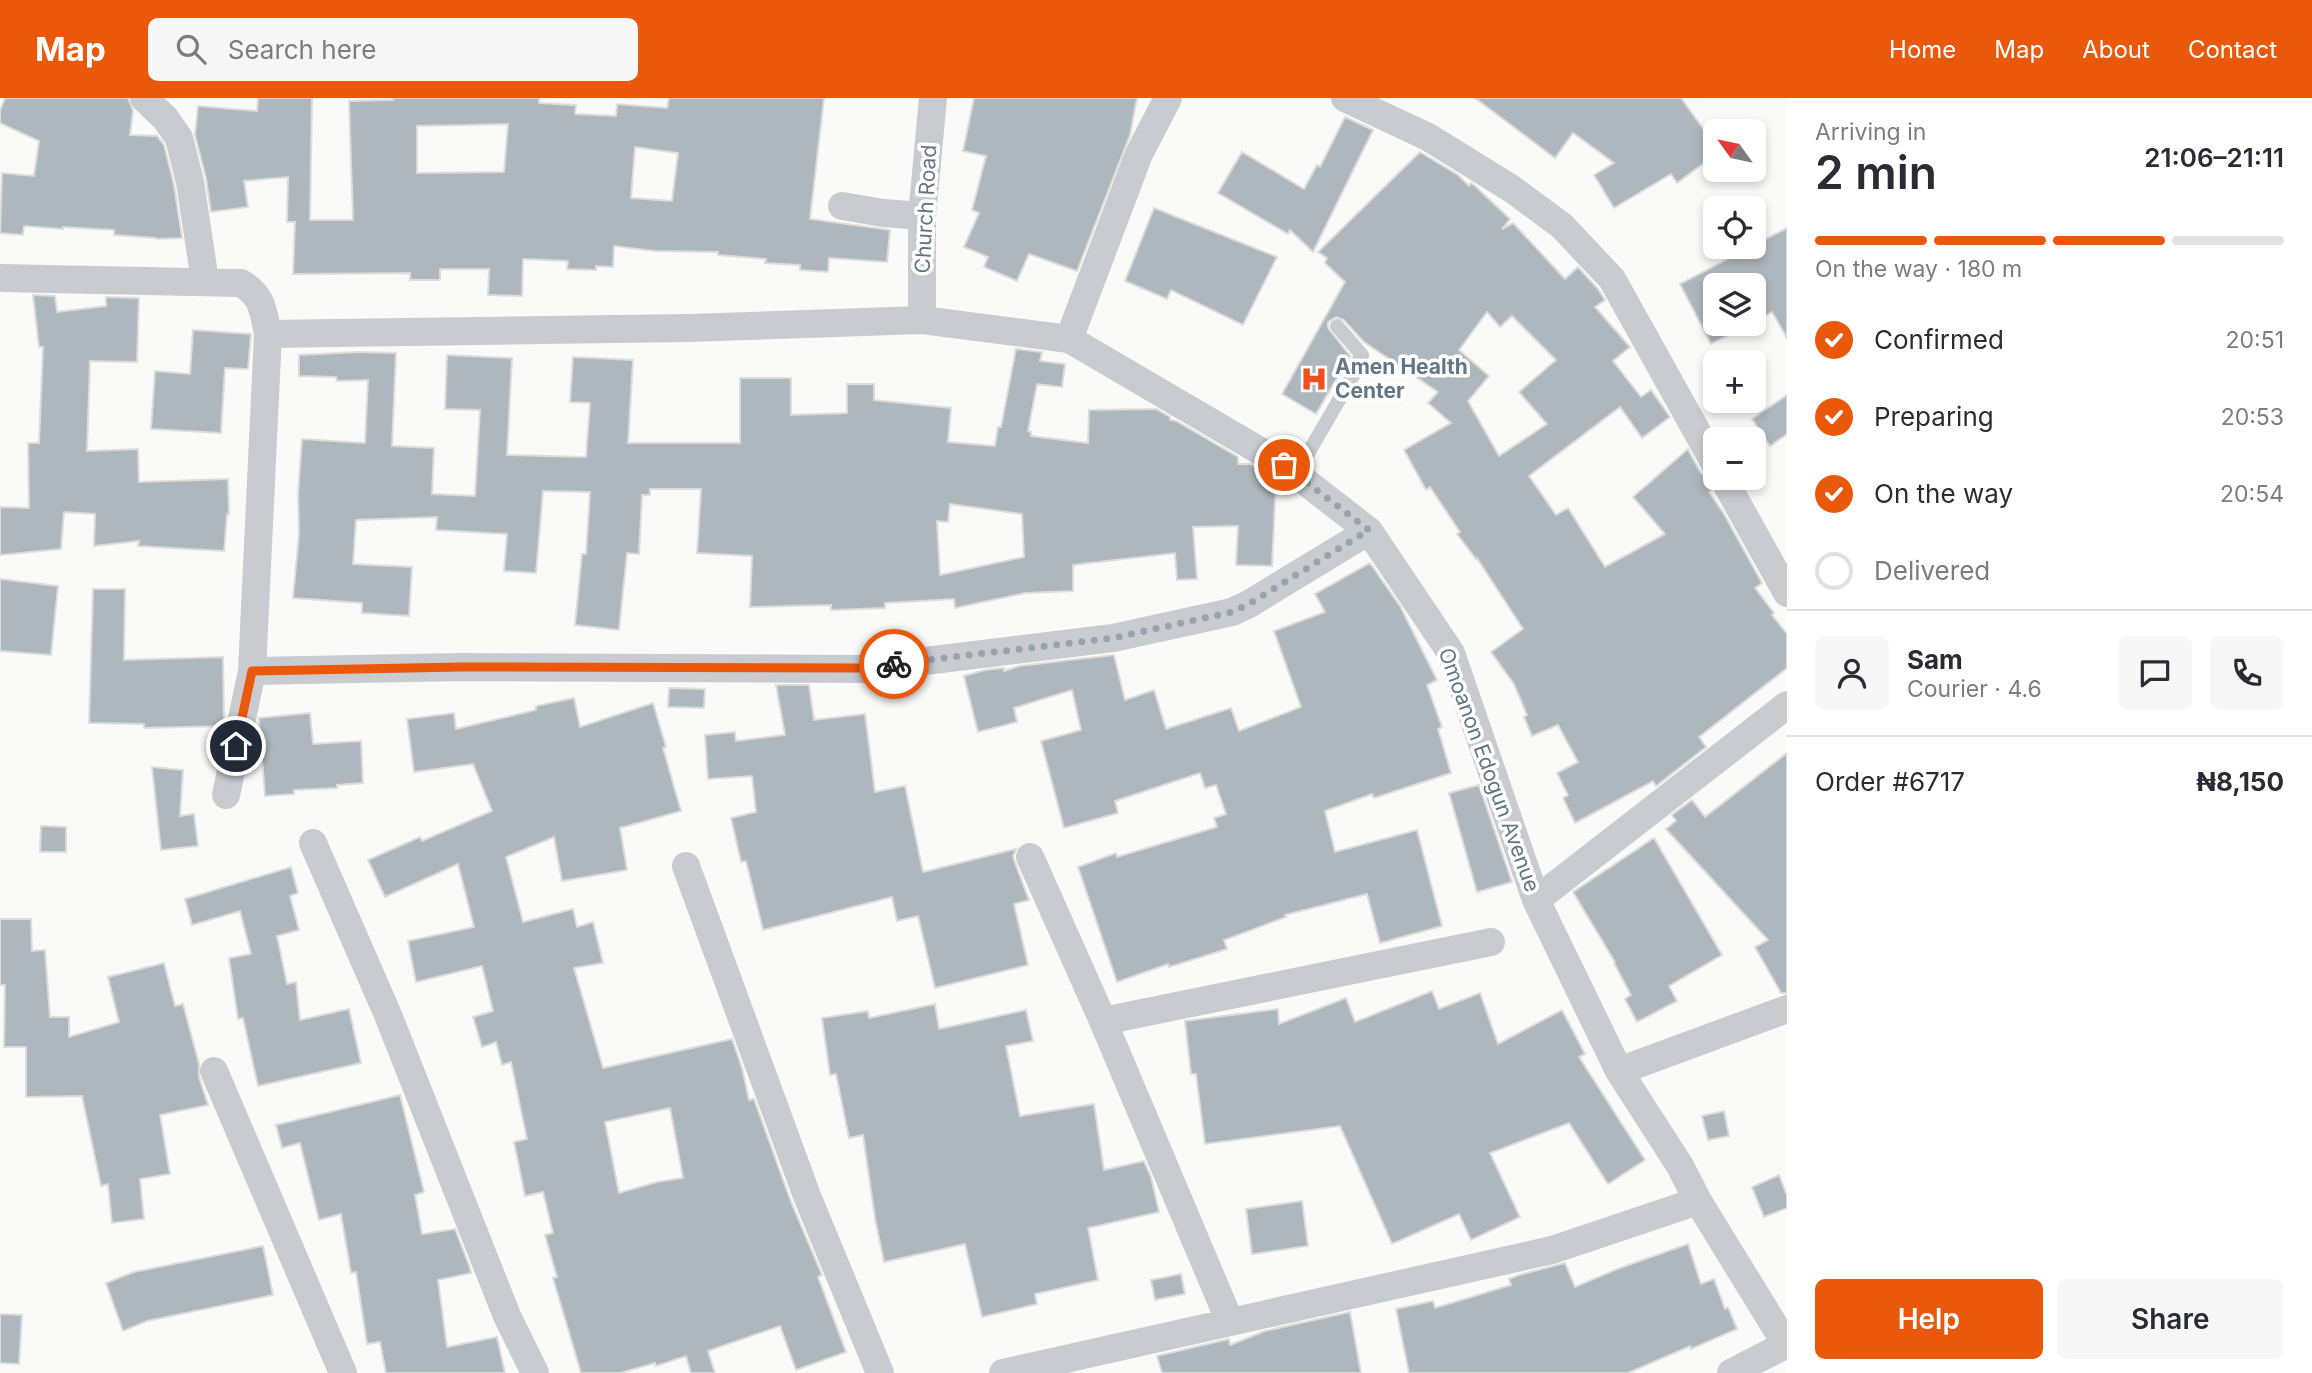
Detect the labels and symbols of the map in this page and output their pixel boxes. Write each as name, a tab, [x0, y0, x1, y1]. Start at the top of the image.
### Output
north arrow	[1703, 119, 1766, 182]
street label: Church Road	[910, 144, 941, 274]
place label: Amen Health Center	[1335, 354, 1468, 403]
hospital icon: Amen Health Center	[1299, 364, 1329, 394]
pin	[1254, 435, 1314, 495]
courier	[859, 629, 929, 699]
street label: Omoanon Edogun Avenue	[1434, 644, 1545, 895]
pin	[206, 716, 266, 776]

